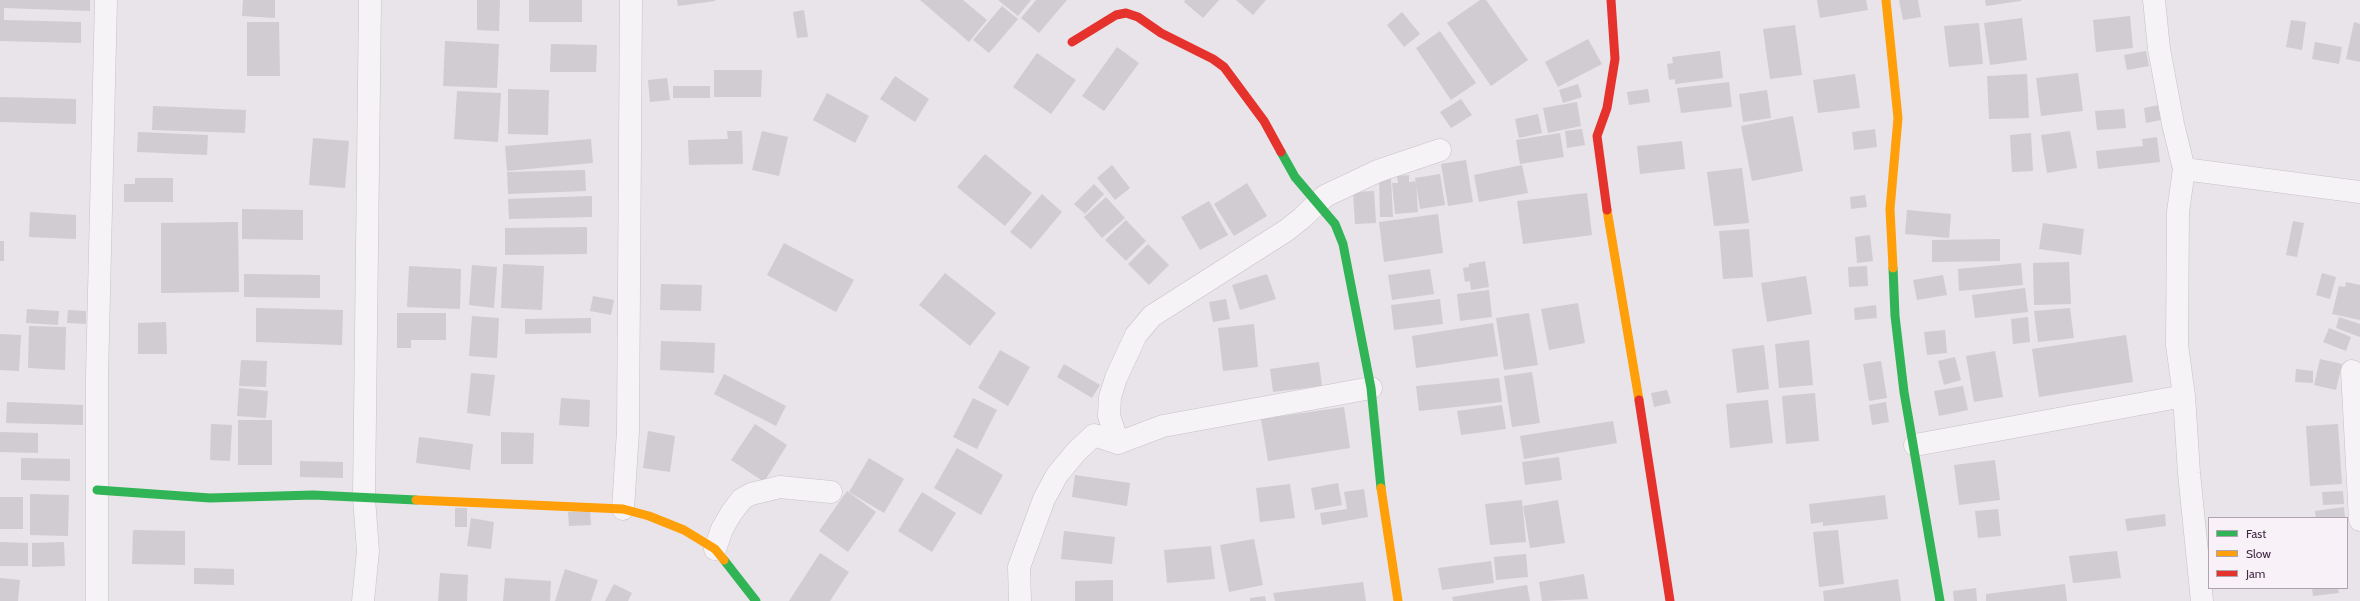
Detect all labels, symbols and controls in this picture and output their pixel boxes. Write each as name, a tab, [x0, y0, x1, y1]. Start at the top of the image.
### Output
legend	[2208, 517, 2348, 589]
text: Fast	[2246, 526, 2266, 541]
text: Slow	[2246, 546, 2271, 561]
text: Jam	[2246, 566, 2265, 581]

